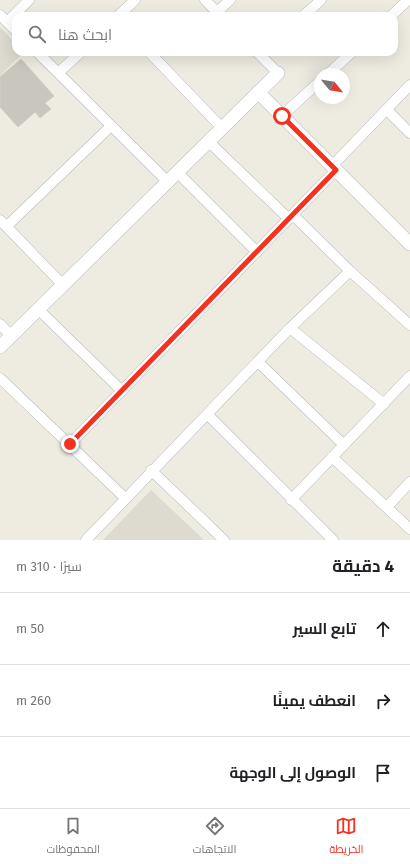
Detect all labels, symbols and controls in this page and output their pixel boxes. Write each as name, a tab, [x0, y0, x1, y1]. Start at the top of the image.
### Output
search box	[12, 12, 398, 56]
icon: search	[26, 23, 48, 45]
text: ابحث هنا	[58, 26, 112, 44]
north arrow	[314, 68, 350, 104]
route start	[273, 107, 291, 125]
route end	[61, 435, 79, 453]
text: 4 دقيقة	[332, 556, 394, 577]
text: سيرًا · 310 m	[16, 559, 82, 574]
icon: ahead	[372, 618, 394, 640]
text: تابع السير	[293, 620, 356, 638]
text: 50 m	[16, 621, 44, 636]
icon: right	[372, 690, 394, 712]
text: انعطف يمينًا	[272, 692, 356, 710]
text: 260 m	[16, 693, 51, 708]
icon: arrive	[372, 762, 394, 784]
text: الوصول إلى الوجهة	[229, 764, 356, 782]
tab: المحفوظات	[46, 815, 100, 859]
tab: الاتجاهات	[193, 815, 236, 859]
tab: الخريطة	[329, 815, 364, 859]

